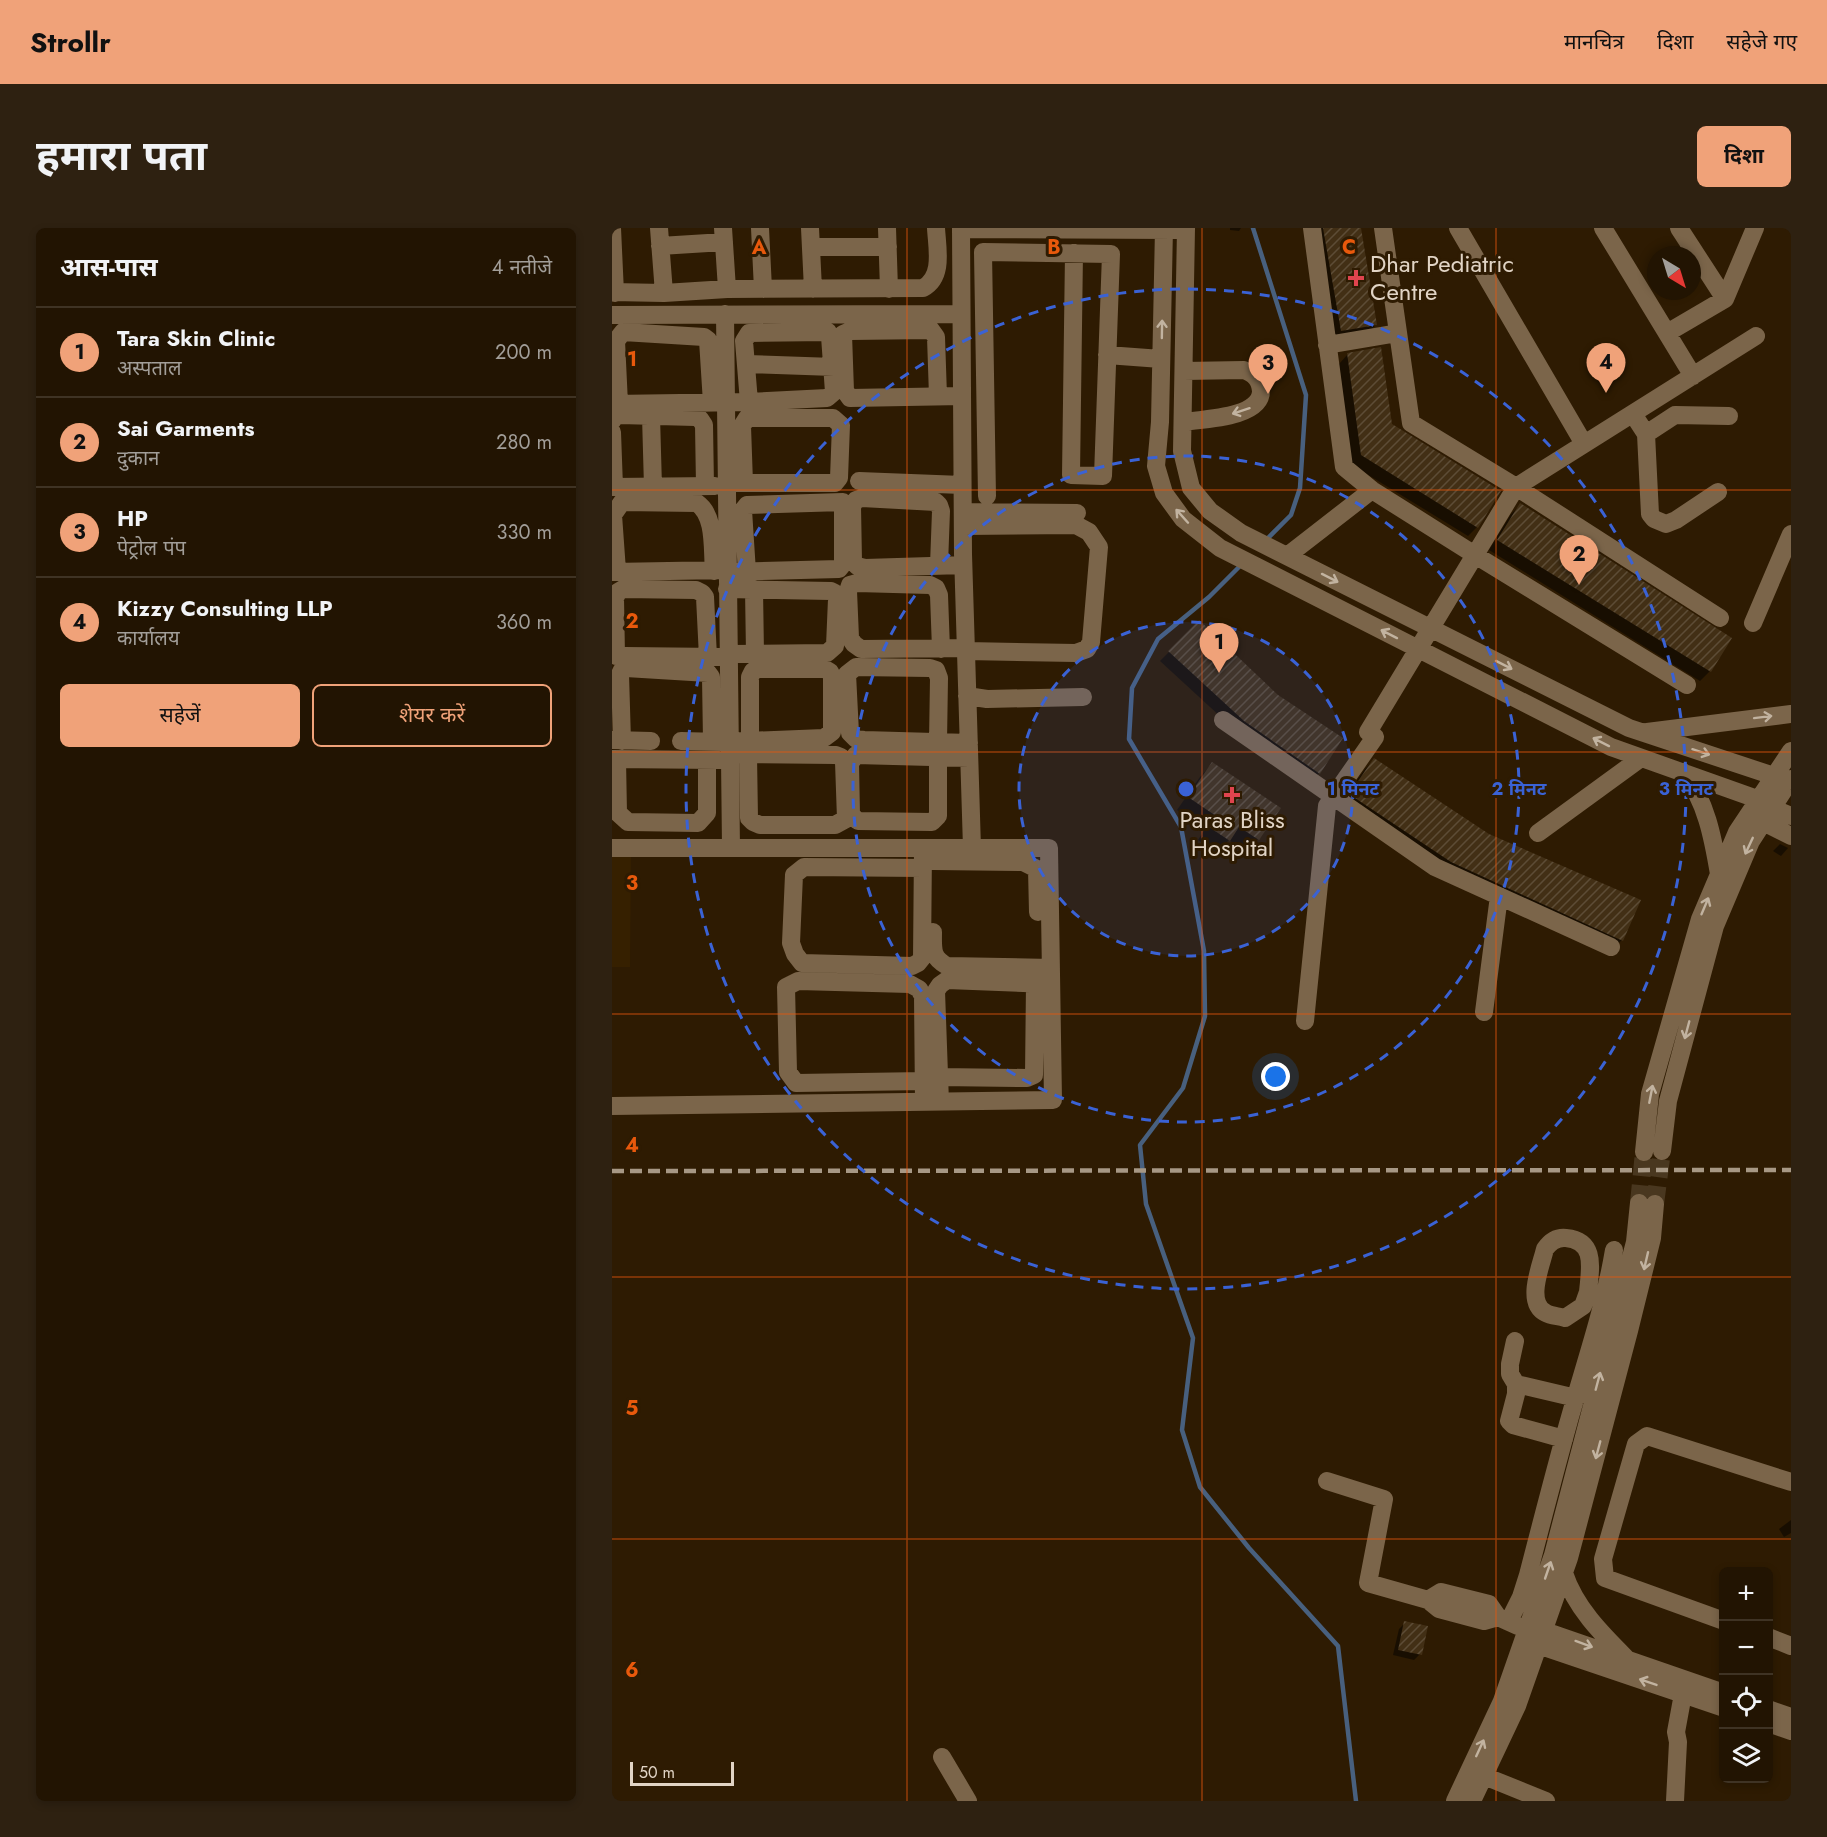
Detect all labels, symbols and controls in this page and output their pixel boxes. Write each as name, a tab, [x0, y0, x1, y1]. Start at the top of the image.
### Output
text: Strollr	[30, 22, 111, 63]
text: मानचित्र	[1564, 27, 1624, 57]
text: दिशा	[1657, 27, 1693, 57]
text: सहेजे गए	[1726, 27, 1797, 57]
text: हमारा पता	[36, 125, 207, 186]
button: दिशा	[1697, 126, 1791, 187]
text: A	[751, 233, 767, 262]
text: B	[1047, 233, 1061, 262]
text: C	[1342, 233, 1356, 262]
place label: Dhar Pediatric Centre	[1370, 246, 1514, 309]
north arrow	[1647, 246, 1701, 300]
text: आस-पास	[60, 248, 158, 286]
text: 4 नतीजे	[492, 253, 552, 282]
marker: Dhar Pediatric Centre	[1347, 269, 1365, 287]
one-way arrow	[1156, 320, 1168, 340]
text: Tara Skin Clinic	[117, 322, 275, 354]
text: 1	[74, 338, 85, 367]
text: 200 m	[495, 338, 552, 367]
pin: 3	[1248, 344, 1288, 394]
pin: 4	[1586, 344, 1626, 393]
text: 1	[627, 345, 637, 374]
text: अस्पताल	[117, 354, 182, 383]
one-way arrow	[1232, 406, 1251, 417]
text: Sai Garments	[117, 412, 254, 444]
text: 2	[73, 428, 86, 457]
text: 280 m	[496, 428, 552, 457]
text: दुकान	[117, 444, 159, 473]
text: HP	[117, 502, 148, 534]
one-way arrow	[1175, 509, 1189, 524]
text: 3	[73, 518, 86, 547]
text: 330 m	[497, 518, 552, 547]
text: पेट्रोल पंप	[117, 534, 186, 563]
pin: 2	[1560, 536, 1598, 585]
one-way arrow	[1321, 572, 1339, 584]
text: Kizzy Consulting LLP	[117, 592, 333, 624]
text: 2	[625, 607, 639, 636]
text: 4	[73, 608, 86, 637]
text: 360 m	[496, 608, 552, 637]
text: कार्यालय	[117, 624, 179, 653]
pin: 1	[1200, 624, 1238, 673]
one-way arrow	[1381, 628, 1399, 639]
one-way arrow	[1495, 660, 1513, 672]
button: सहेजें	[60, 684, 300, 747]
button: शेयर करें	[312, 684, 552, 747]
one-way arrow	[1752, 712, 1772, 723]
one-way arrow	[1592, 735, 1610, 747]
one-way arrow	[1691, 747, 1710, 758]
text: 1 मिनट	[1327, 776, 1379, 802]
text: 2 मिनट	[1492, 776, 1547, 802]
text: 3 मिनट	[1659, 776, 1713, 802]
centre of rings	[1176, 779, 1196, 799]
marker: Paras Bliss Hospital	[1223, 786, 1241, 804]
place label: Paras Bliss Hospital	[1179, 802, 1285, 865]
one-way arrow	[1743, 837, 1754, 855]
text: 3	[626, 869, 638, 898]
one-way arrow	[1700, 898, 1711, 916]
one-way arrow	[1680, 1020, 1692, 1039]
your location	[1261, 1062, 1290, 1091]
one-way arrow	[1646, 1084, 1657, 1104]
text: 4	[625, 1131, 639, 1160]
one-way arrow	[1640, 1251, 1651, 1271]
one-way arrow	[1593, 1372, 1605, 1391]
text: 5	[626, 1394, 639, 1423]
one-way arrow	[1591, 1441, 1603, 1460]
one-way arrow	[1544, 1561, 1555, 1580]
map controls	[1719, 1567, 1773, 1783]
button: +	[1719, 1567, 1773, 1621]
button: −	[1719, 1621, 1773, 1675]
one-way arrow	[1574, 1640, 1593, 1651]
text: 6	[625, 1656, 639, 1685]
button: locate	[1719, 1675, 1773, 1729]
one-way arrow	[1639, 1676, 1658, 1687]
button: layers	[1719, 1729, 1773, 1783]
one-way arrow	[1475, 1740, 1487, 1758]
scale bar	[630, 1759, 734, 1786]
text: 50 m	[639, 1761, 675, 1784]

